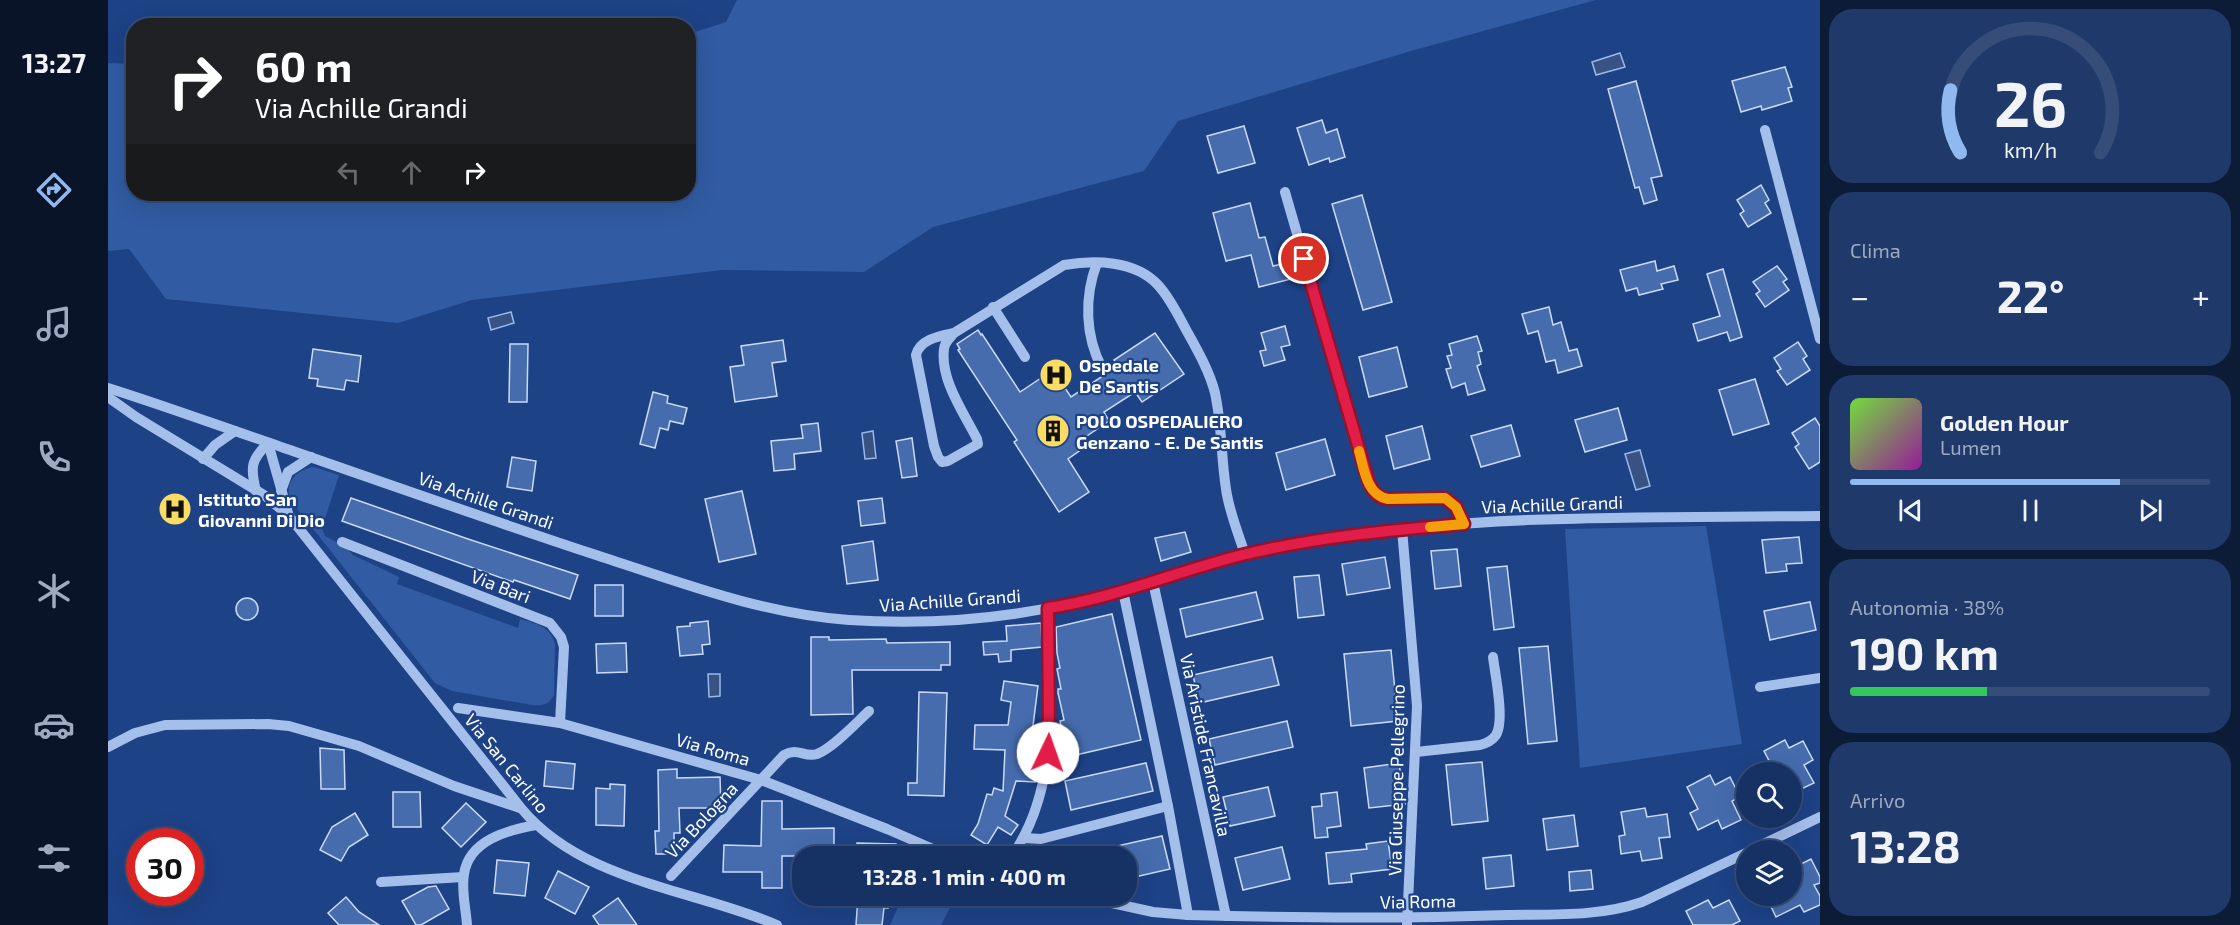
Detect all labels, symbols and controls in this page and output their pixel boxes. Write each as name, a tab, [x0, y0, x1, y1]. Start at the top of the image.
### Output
text: 60 m	[255, 40, 352, 90]
icon: right	[156, 42, 234, 120]
text: 13:27	[22, 46, 86, 78]
text: 26	[1993, 65, 2067, 140]
text: Via Achille Grandi	[255, 91, 468, 123]
text: km/h	[2003, 137, 2057, 162]
icon: left	[332, 156, 365, 189]
icon: ahead	[395, 156, 428, 189]
icon: right	[458, 156, 491, 189]
icon: directions	[33, 169, 75, 211]
pin	[1278, 233, 1329, 284]
text: Clima	[1850, 238, 1901, 262]
icon: arrive	[1287, 242, 1320, 275]
text: 22°	[1997, 268, 2064, 322]
text: −	[1850, 276, 1869, 316]
text: +	[2192, 276, 2210, 316]
icon: music	[33, 303, 75, 345]
place label: Ospedale De Santis	[1079, 354, 1159, 397]
hospital icon: Ospedale De Santis	[1038, 357, 1074, 393]
text: Golden Hour	[1940, 409, 2069, 435]
place label: POLO OSPEDALIERO Genzano - E. De Santis	[1076, 410, 1264, 453]
building icon: POLO OSPEDALIERO Genzano - E. De Santis	[1035, 413, 1071, 449]
text: Lumen	[1940, 435, 2002, 459]
icon: phone	[33, 436, 75, 478]
street label: Via Achille Grandi	[415, 467, 557, 533]
place label: Istituto San Giovanni Di Dio	[198, 488, 325, 531]
hospital icon: Istituto San Giovanni Di Dio	[157, 491, 193, 527]
street label: Via Achille Grandi	[1481, 491, 1623, 517]
icon: previous	[1894, 494, 1927, 527]
icon: pause	[2014, 494, 2047, 527]
icon: next	[2134, 494, 2167, 527]
street label: Via Bari	[468, 565, 534, 607]
icon: climate	[33, 570, 75, 612]
street label: Via Achille Grandi	[878, 584, 1022, 616]
text: Autonomia · 38%	[1850, 595, 2004, 619]
text: 190 km	[1850, 625, 1999, 679]
street label: Via Aristide Francavilla	[1176, 652, 1236, 838]
street label: Via Giuseppe Pellegrino	[1383, 684, 1409, 876]
icon: car	[33, 704, 75, 746]
street label: Via San Carlino	[460, 709, 554, 817]
position arrow	[1016, 721, 1080, 785]
street label: Via Roma	[673, 728, 753, 770]
map controls	[1736, 762, 1802, 906]
button: search	[1736, 762, 1802, 828]
street label: Via Bologna	[660, 777, 742, 863]
text: Arrivo	[1850, 788, 1905, 812]
text: 13:28	[1850, 818, 1961, 872]
speed limit sign: 30	[126, 828, 204, 906]
icon: filters	[33, 837, 75, 879]
button: layers	[1736, 840, 1802, 906]
text: 13:28 · 1 min · 400 m	[863, 863, 1066, 889]
street label: Via Roma	[1380, 889, 1456, 913]

